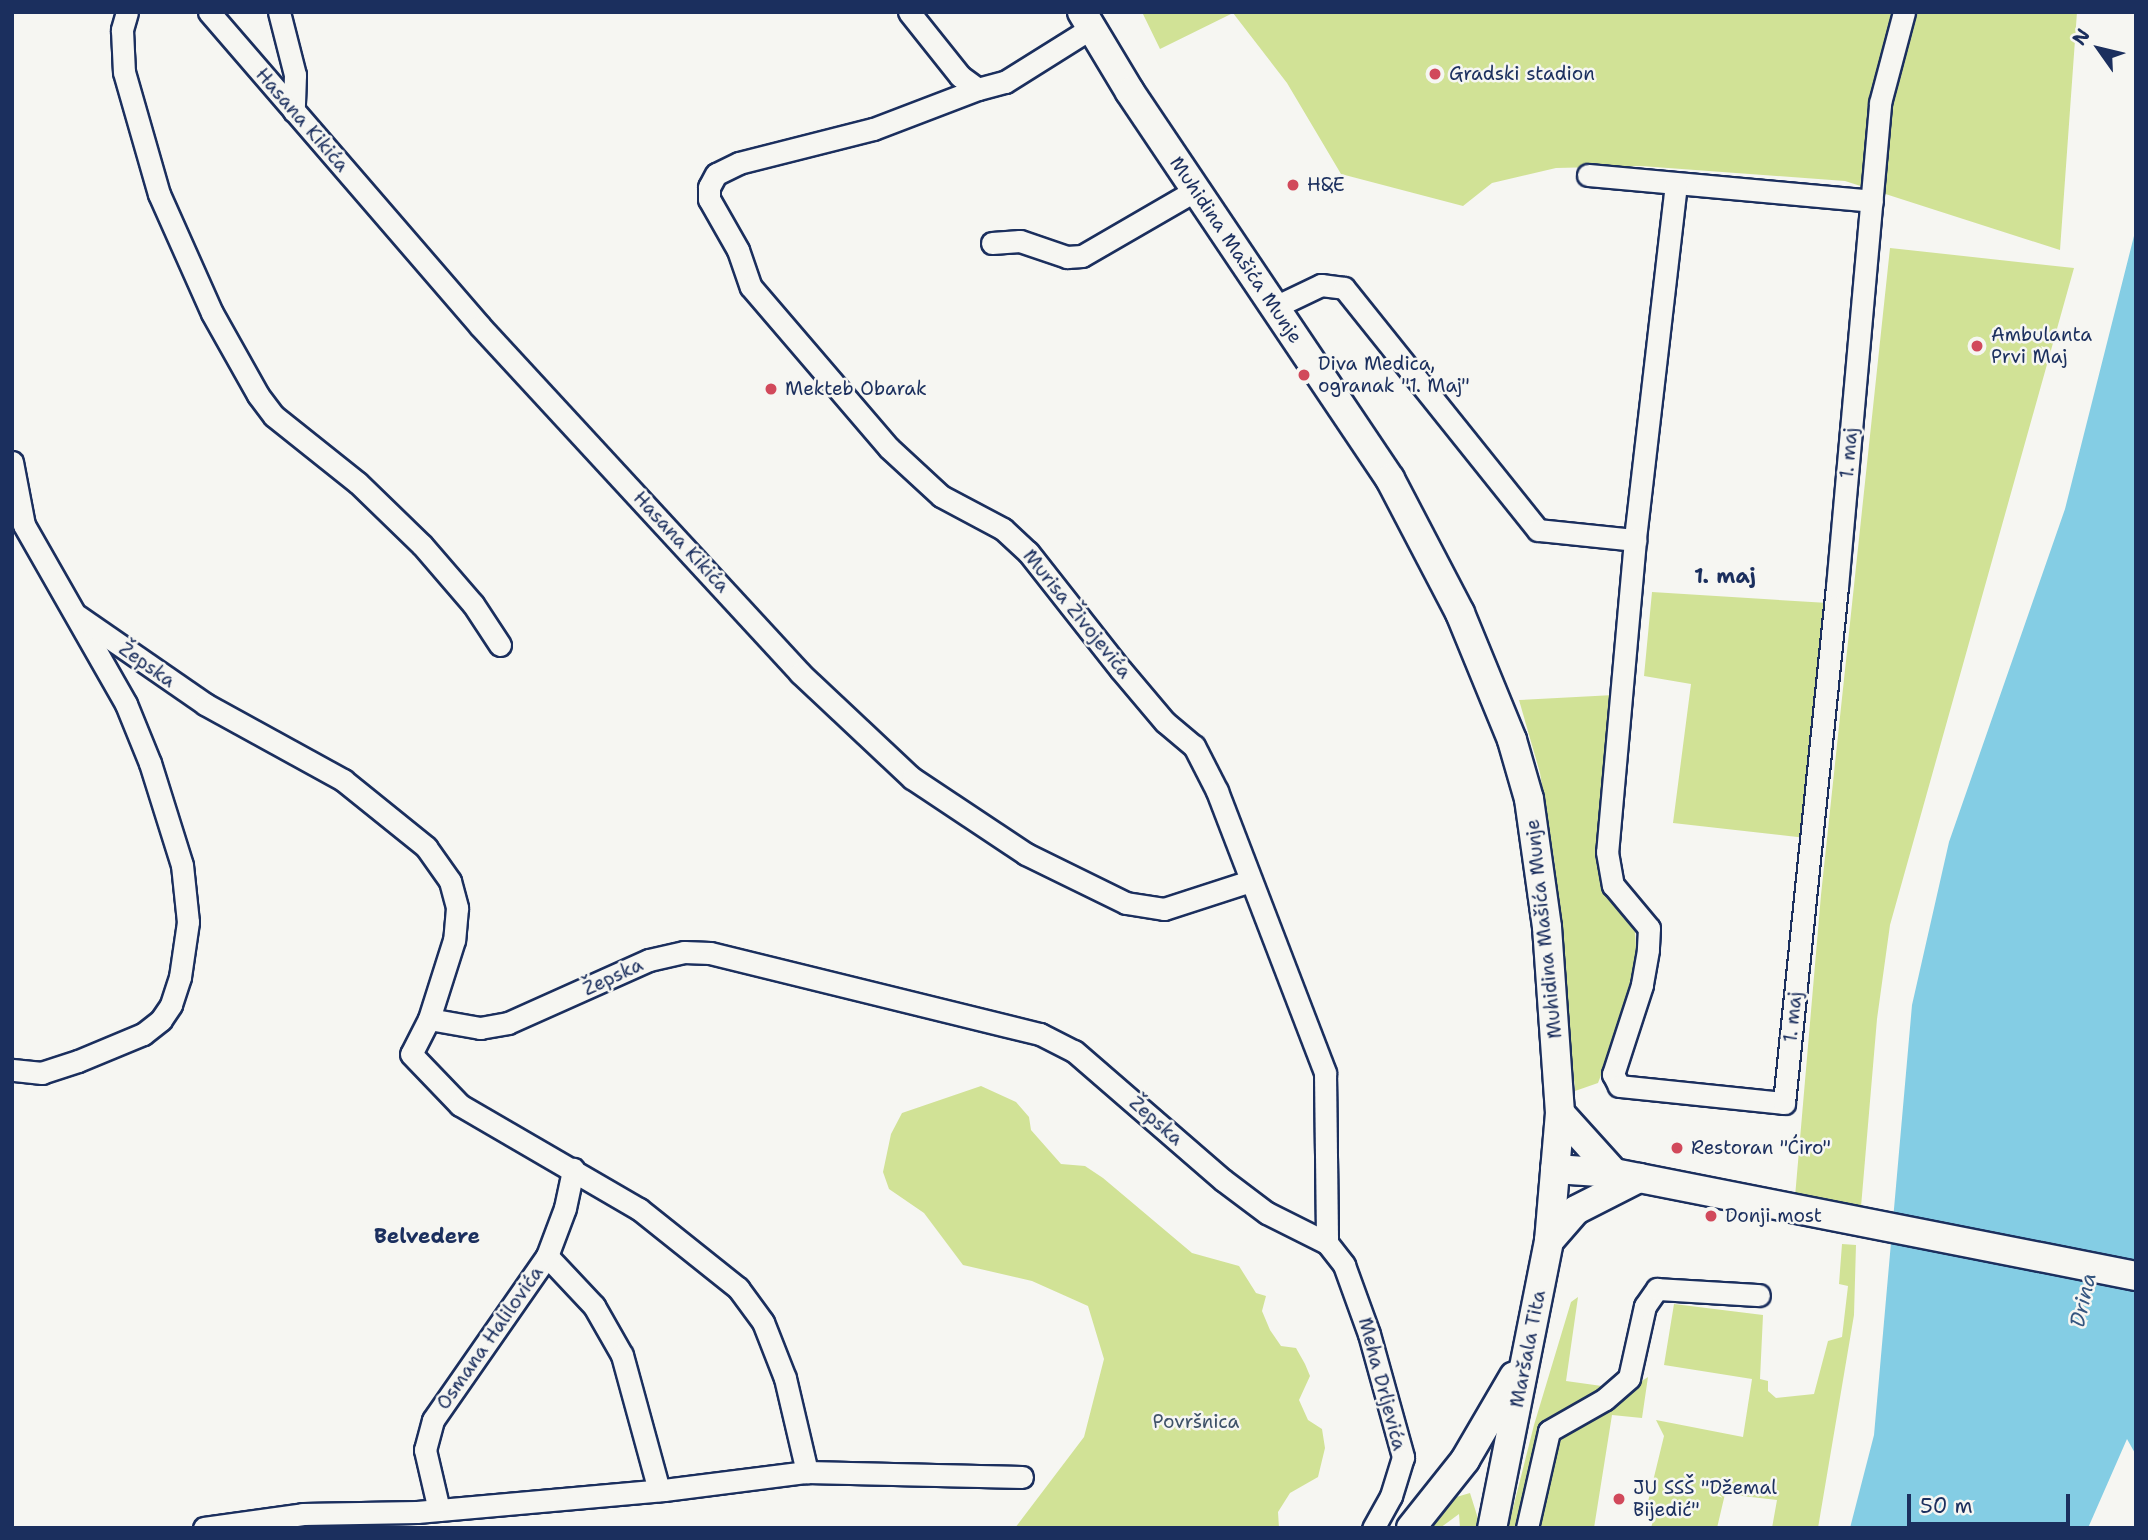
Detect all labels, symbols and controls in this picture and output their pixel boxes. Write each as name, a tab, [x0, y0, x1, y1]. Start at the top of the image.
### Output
north arrow	[2064, 14, 2134, 84]
text: N	[2067, 24, 2096, 50]
street label: Hasana Kikića	[251, 63, 353, 177]
place label: Gradski stadion	[1449, 63, 1595, 85]
marker: Gradski stadion	[1427, 66, 1443, 82]
street label: Muhidina Mašića Munje	[1165, 152, 1307, 348]
place label: H&E	[1307, 174, 1345, 196]
marker: H&E	[1285, 177, 1301, 193]
place label: Ambulanta Prvi Maj	[1991, 324, 2092, 368]
marker: Ambulanta Prvi Maj	[1969, 338, 1985, 354]
place label: Diva Medica, ogranak "1. Maj"	[1318, 353, 1470, 397]
marker: Diva Medica, ogranak "1. Maj"	[1296, 367, 1312, 383]
place label: Mekteb Obarak	[785, 378, 927, 400]
marker: Mekteb Obarak	[763, 381, 779, 397]
street label: 1. maj	[1835, 427, 1863, 479]
street label: Hasana Kikića	[628, 487, 734, 597]
street label: Murisa Živojevića	[1018, 545, 1136, 683]
district label: 1. maj	[1694, 563, 1756, 589]
street label: Žepska	[115, 638, 179, 692]
street label: Muhidina Mašića Munje	[1521, 818, 1567, 1040]
street label: Žepska	[580, 953, 646, 1001]
street label: 1. maj	[1779, 990, 1807, 1044]
street label: Žepska	[1125, 1092, 1187, 1150]
place label: Restoran "Ćiro"	[1691, 1137, 1831, 1159]
marker: Restoran "Ćiro"	[1669, 1140, 1685, 1156]
place label: Donji most	[1725, 1205, 1822, 1227]
marker: Donji most	[1703, 1208, 1719, 1224]
district label: Belvedere	[374, 1223, 480, 1249]
street label: Osmana Halilovića	[432, 1262, 548, 1414]
water label: Drina	[2065, 1270, 2101, 1330]
street label: Maršala Tita	[1505, 1288, 1551, 1410]
street label: Meha Drljevića	[1353, 1315, 1411, 1453]
park label: Površnica	[1153, 1411, 1239, 1433]
place label: JU SSŠ "Džemal Bijedić"	[1633, 1477, 1777, 1521]
scale bar	[1910, 1480, 2073, 1524]
marker: JU SSŠ "Džemal Bijedić"	[1611, 1491, 1627, 1507]
text: 50 m	[1920, 1492, 1973, 1520]

